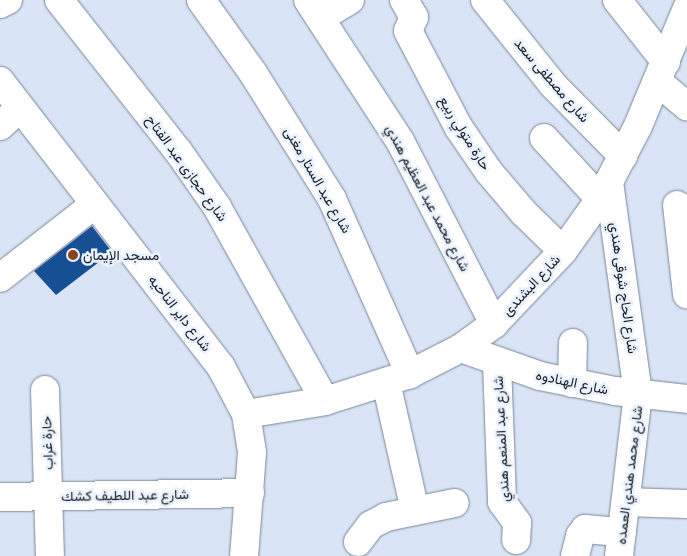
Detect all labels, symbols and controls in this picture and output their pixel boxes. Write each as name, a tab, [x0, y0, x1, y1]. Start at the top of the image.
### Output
street label: شارع مصطفى سعد	[511, 34, 593, 126]
street label: حارة متولي ربيع	[435, 93, 495, 173]
street label: شارع حجازى عبد الفتاح	[143, 111, 231, 225]
street label: شارع محمد عبد العظيم هندي	[382, 122, 474, 274]
street label: شارع عبد الستار مغنى	[281, 124, 355, 236]
street label: شارع الحاج شوقى هندي	[606, 221, 642, 355]
place label: مسجد الإيمان	[83, 247, 159, 263]
marker: مسجد الإيمان	[67, 249, 79, 261]
street label: شارع البشندى	[498, 251, 564, 319]
street label: شارع داير الناحيه	[145, 271, 215, 355]
street label: شارع الهنادوه	[534, 366, 610, 398]
street label: شارع عبد المنعم هندي	[489, 375, 513, 503]
street label: شارع محمد هندي العمده	[612, 405, 646, 545]
street label: حارة غراب	[38, 416, 56, 470]
street label: شارع عبد اللطيف كشك	[61, 485, 189, 505]

